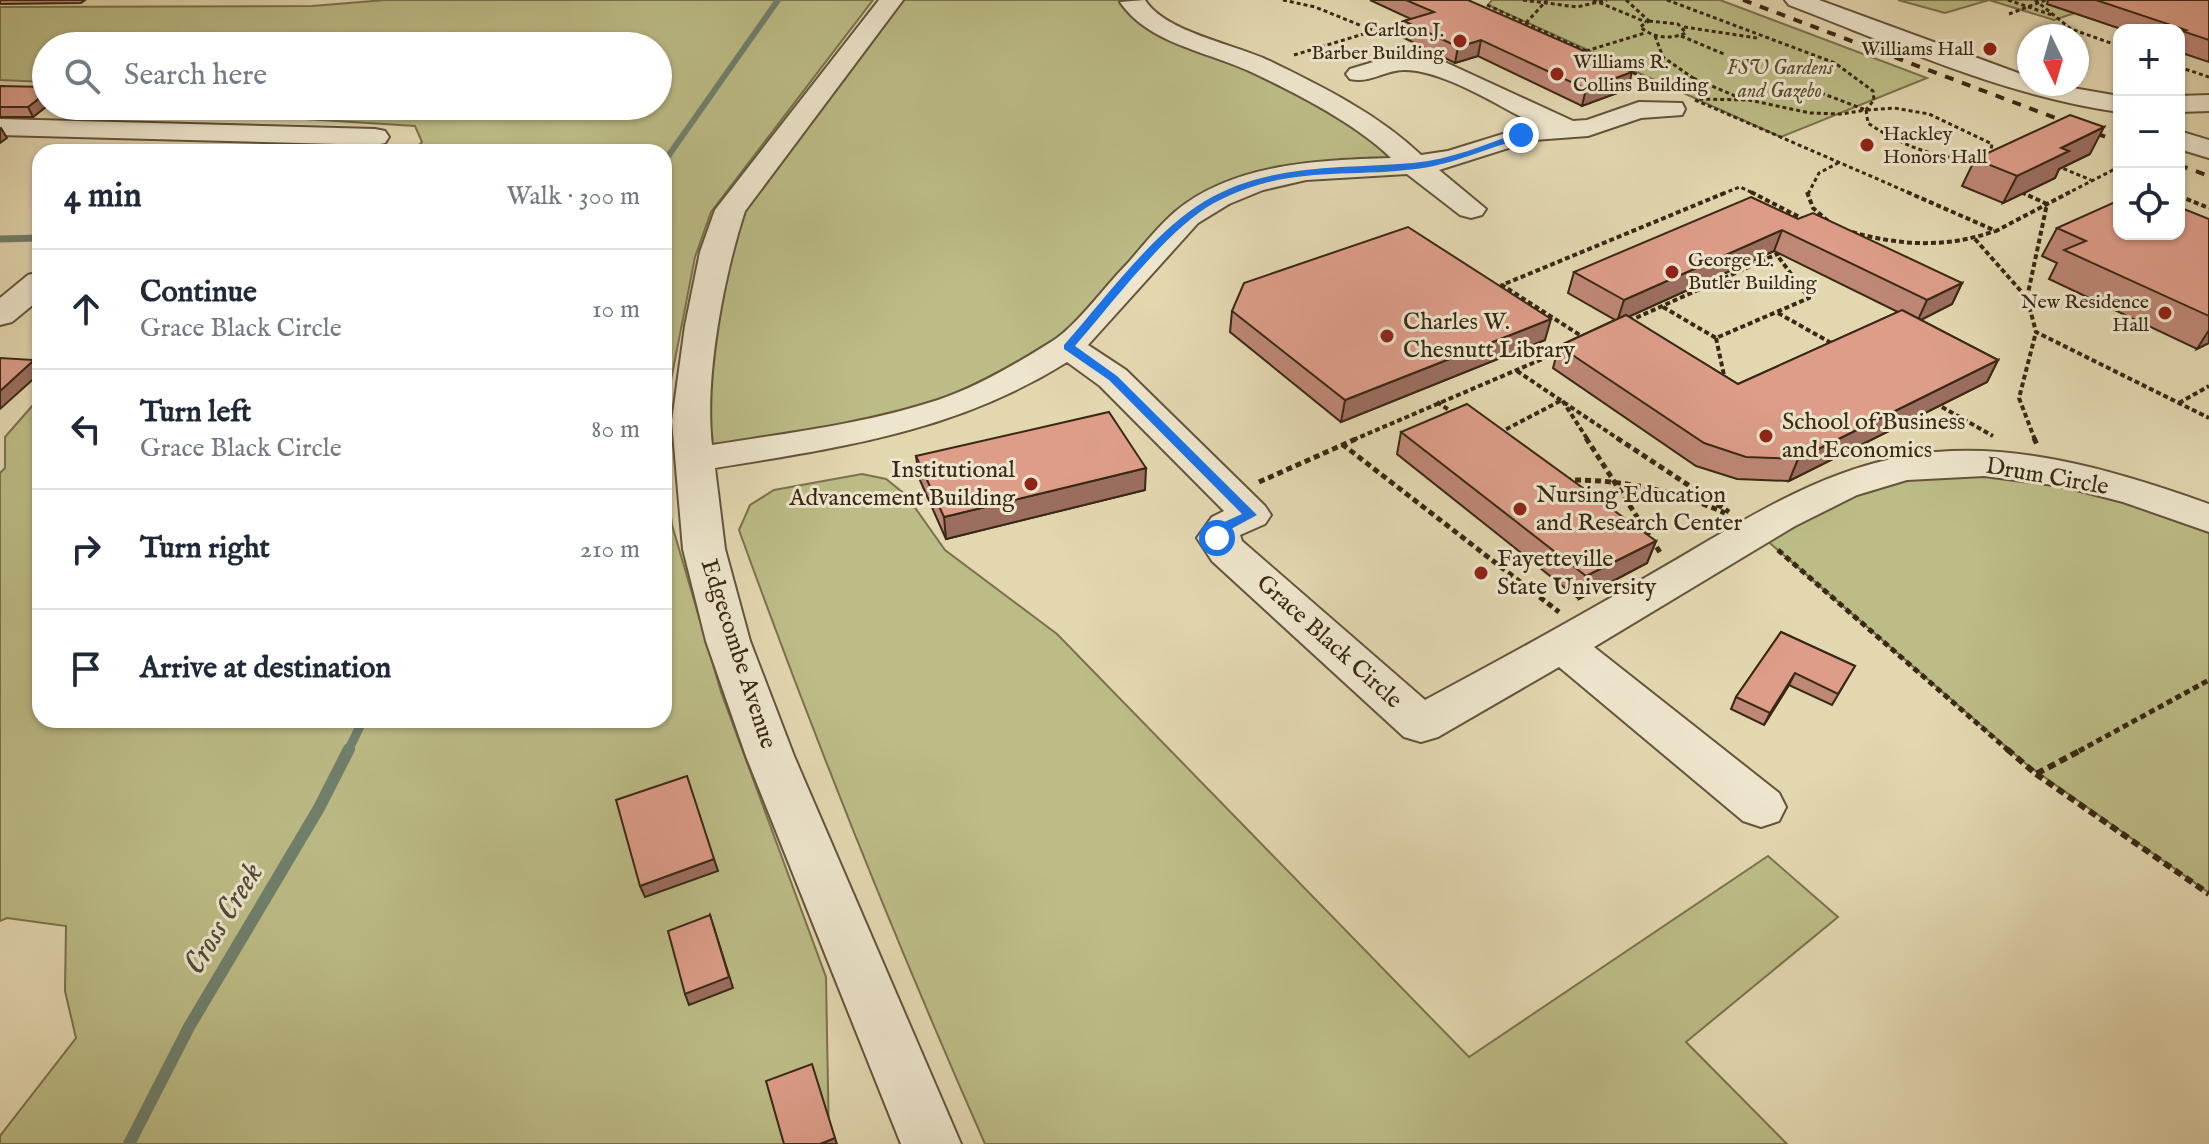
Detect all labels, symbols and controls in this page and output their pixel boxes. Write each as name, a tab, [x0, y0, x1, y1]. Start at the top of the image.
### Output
place label: Carlton J. Barber Building	[1311, 18, 1445, 66]
north arrow	[2017, 24, 2089, 96]
map controls	[2113, 24, 2185, 240]
button: +	[2113, 24, 2185, 96]
search box	[32, 32, 672, 120]
marker: Carlton J. Barber Building	[1451, 32, 1469, 50]
place label: Williams Hall	[1861, 37, 1975, 62]
marker: Williams Hall	[1981, 40, 1999, 58]
place label: Williams R. Collins Building	[1573, 50, 1709, 98]
icon: search	[60, 54, 104, 98]
park label: FSU Gardens and Gazebo	[1727, 56, 1834, 104]
text: Search here	[124, 57, 267, 95]
marker: Williams R. Collins Building	[1548, 65, 1566, 83]
button: −	[2113, 96, 2185, 168]
route end	[1503, 117, 1539, 153]
place label: Hackley Honors Hall	[1883, 122, 1988, 170]
marker: Hackley Honors Hall	[1858, 136, 1876, 154]
button: locate	[2113, 168, 2185, 240]
text: 4 min	[64, 175, 142, 218]
text: Walk · 300 m	[506, 180, 640, 213]
place label: George L. Butler Building	[1688, 248, 1818, 296]
marker: George L. Butler Building	[1663, 263, 1681, 281]
text: Continue	[140, 274, 257, 312]
icon: ahead	[64, 287, 108, 331]
place label: New Residence Hall	[2021, 290, 2150, 338]
text: 10 m	[592, 293, 640, 326]
marker: New Residence Hall	[2156, 304, 2174, 322]
place label: Charles W. Chesnutt Library	[1403, 307, 1575, 366]
text: Grace Black Circle	[140, 312, 342, 345]
marker: Charles W. Chesnutt Library	[1378, 327, 1396, 345]
text: Turn left	[140, 394, 251, 432]
icon: left	[64, 407, 108, 451]
place label: School of Business and Economics	[1782, 407, 1966, 466]
text: 80 m	[591, 413, 640, 446]
marker: School of Business and Economics	[1757, 427, 1775, 445]
text: Grace Black Circle	[140, 432, 342, 465]
street label: Drum Circle	[1983, 451, 2111, 503]
place label: Institutional Advancement Building	[788, 455, 1016, 514]
marker: Institutional Advancement Building	[1022, 475, 1040, 493]
place label: Nursing Education and Research Center	[1536, 480, 1742, 539]
marker: Nursing Education and Research Center	[1511, 500, 1529, 518]
route start	[1199, 520, 1235, 556]
icon: right	[64, 527, 108, 571]
text: Turn right	[140, 530, 270, 568]
text: 210 m	[580, 533, 640, 566]
place label: Fayetteville State University	[1497, 544, 1657, 603]
street label: Edgecombe Avenue	[693, 555, 783, 753]
marker: Fayetteville State University	[1472, 564, 1490, 582]
street label: Grace Black Circle	[1249, 568, 1409, 716]
icon: arrive	[64, 647, 108, 691]
text: Arrive at destination	[140, 650, 391, 688]
water label: Cross Creek	[175, 856, 273, 982]

